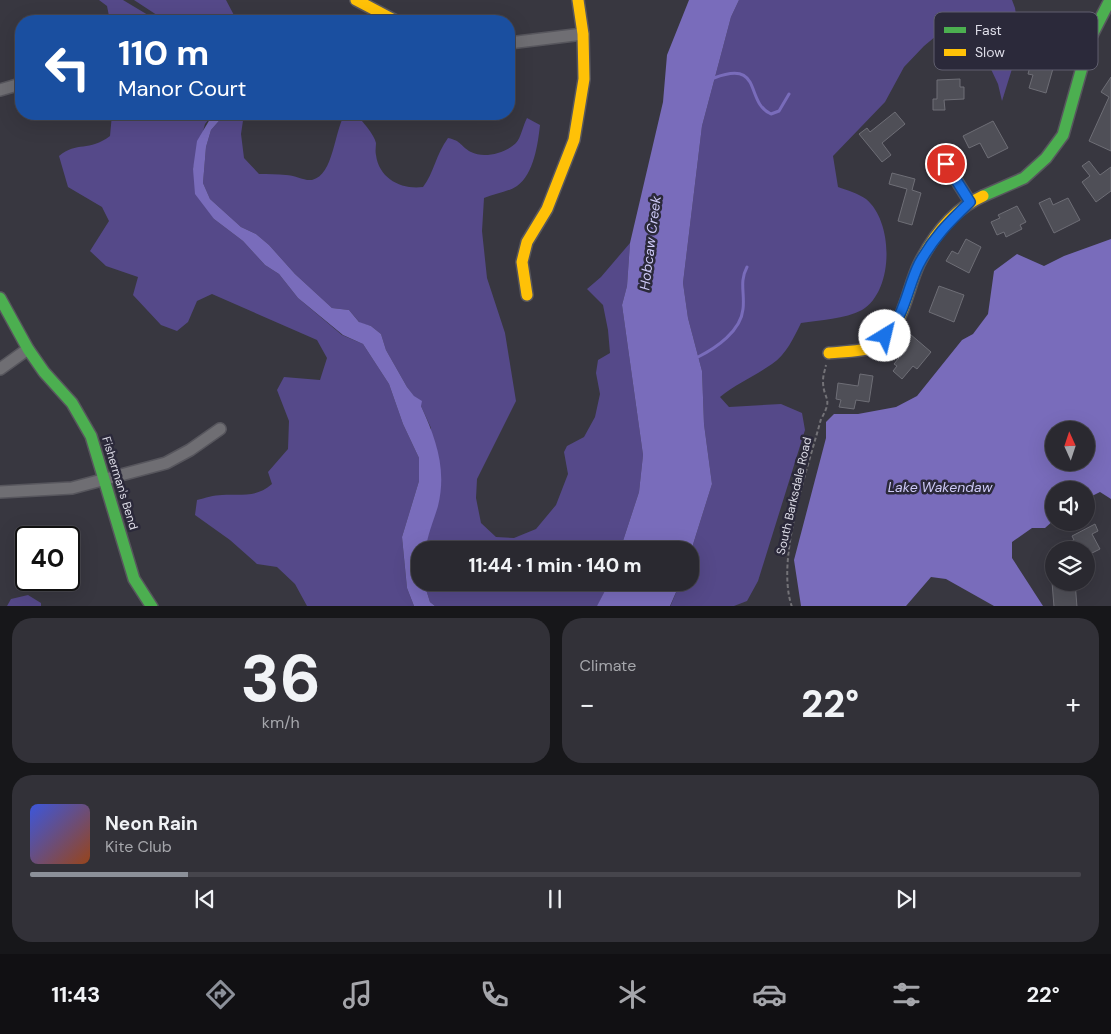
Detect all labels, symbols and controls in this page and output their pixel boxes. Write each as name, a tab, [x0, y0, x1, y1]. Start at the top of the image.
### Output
legend	[934, 12, 1098, 70]
text: Fast	[975, 21, 1002, 39]
text: 110 m	[118, 30, 209, 76]
icon: left	[35, 35, 100, 100]
text: Slow	[975, 43, 1005, 61]
text: Manor Court	[118, 74, 246, 103]
pin	[925, 143, 967, 185]
icon: arrive	[932, 150, 960, 178]
water label: Hobcaw Creek	[635, 194, 665, 291]
position arrow	[858, 309, 910, 361]
north arrow	[1045, 421, 1095, 471]
map controls	[1045, 421, 1095, 591]
street label: Fisherman's Bend	[98, 434, 142, 532]
street label: South Barksdale Road	[773, 436, 815, 556]
water label: Lake Wakendaw	[888, 478, 993, 496]
button: sound	[1045, 481, 1095, 531]
speed limit sign: 40	[15, 526, 80, 591]
button: layers	[1045, 541, 1095, 591]
text: 11:44 · 1 min · 140 m	[469, 553, 642, 578]
text: 36	[241, 637, 321, 721]
text: Climate	[580, 655, 636, 676]
text: 22°	[801, 679, 859, 729]
text: −	[580, 686, 595, 723]
text: +	[1066, 686, 1081, 723]
text: km/h	[262, 712, 300, 733]
text: Neon Rain	[105, 811, 198, 836]
text: Kite Club	[105, 836, 172, 857]
icon: previous	[191, 885, 219, 913]
icon: pause	[541, 885, 569, 913]
icon: next	[892, 885, 920, 913]
icon: directions	[203, 977, 238, 1012]
icon: music	[340, 977, 375, 1012]
icon: phone	[477, 977, 512, 1012]
icon: climate	[615, 977, 650, 1012]
icon: car	[752, 977, 787, 1012]
icon: filters	[889, 977, 924, 1012]
text: 11:43	[51, 980, 100, 1009]
text: 22°	[1026, 980, 1060, 1009]

